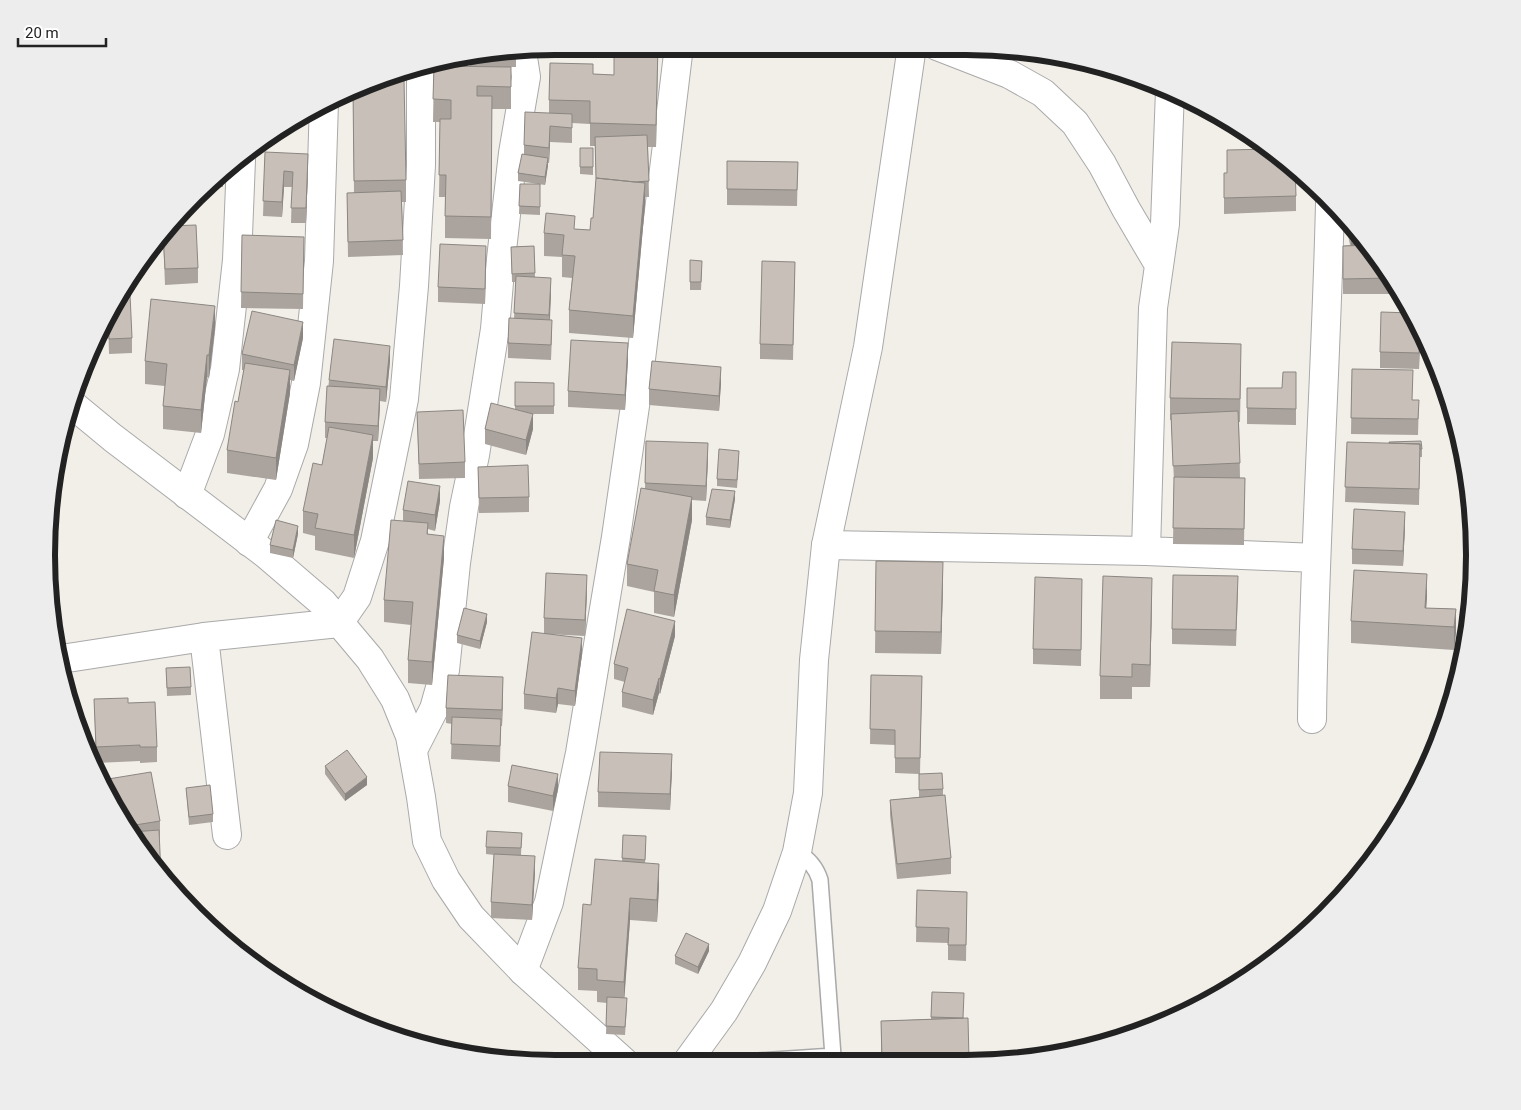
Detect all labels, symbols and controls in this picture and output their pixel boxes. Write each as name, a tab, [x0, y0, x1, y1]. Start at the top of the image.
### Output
scale bar	[18, 15, 105, 47]
text: 20 m	[25, 24, 59, 42]

